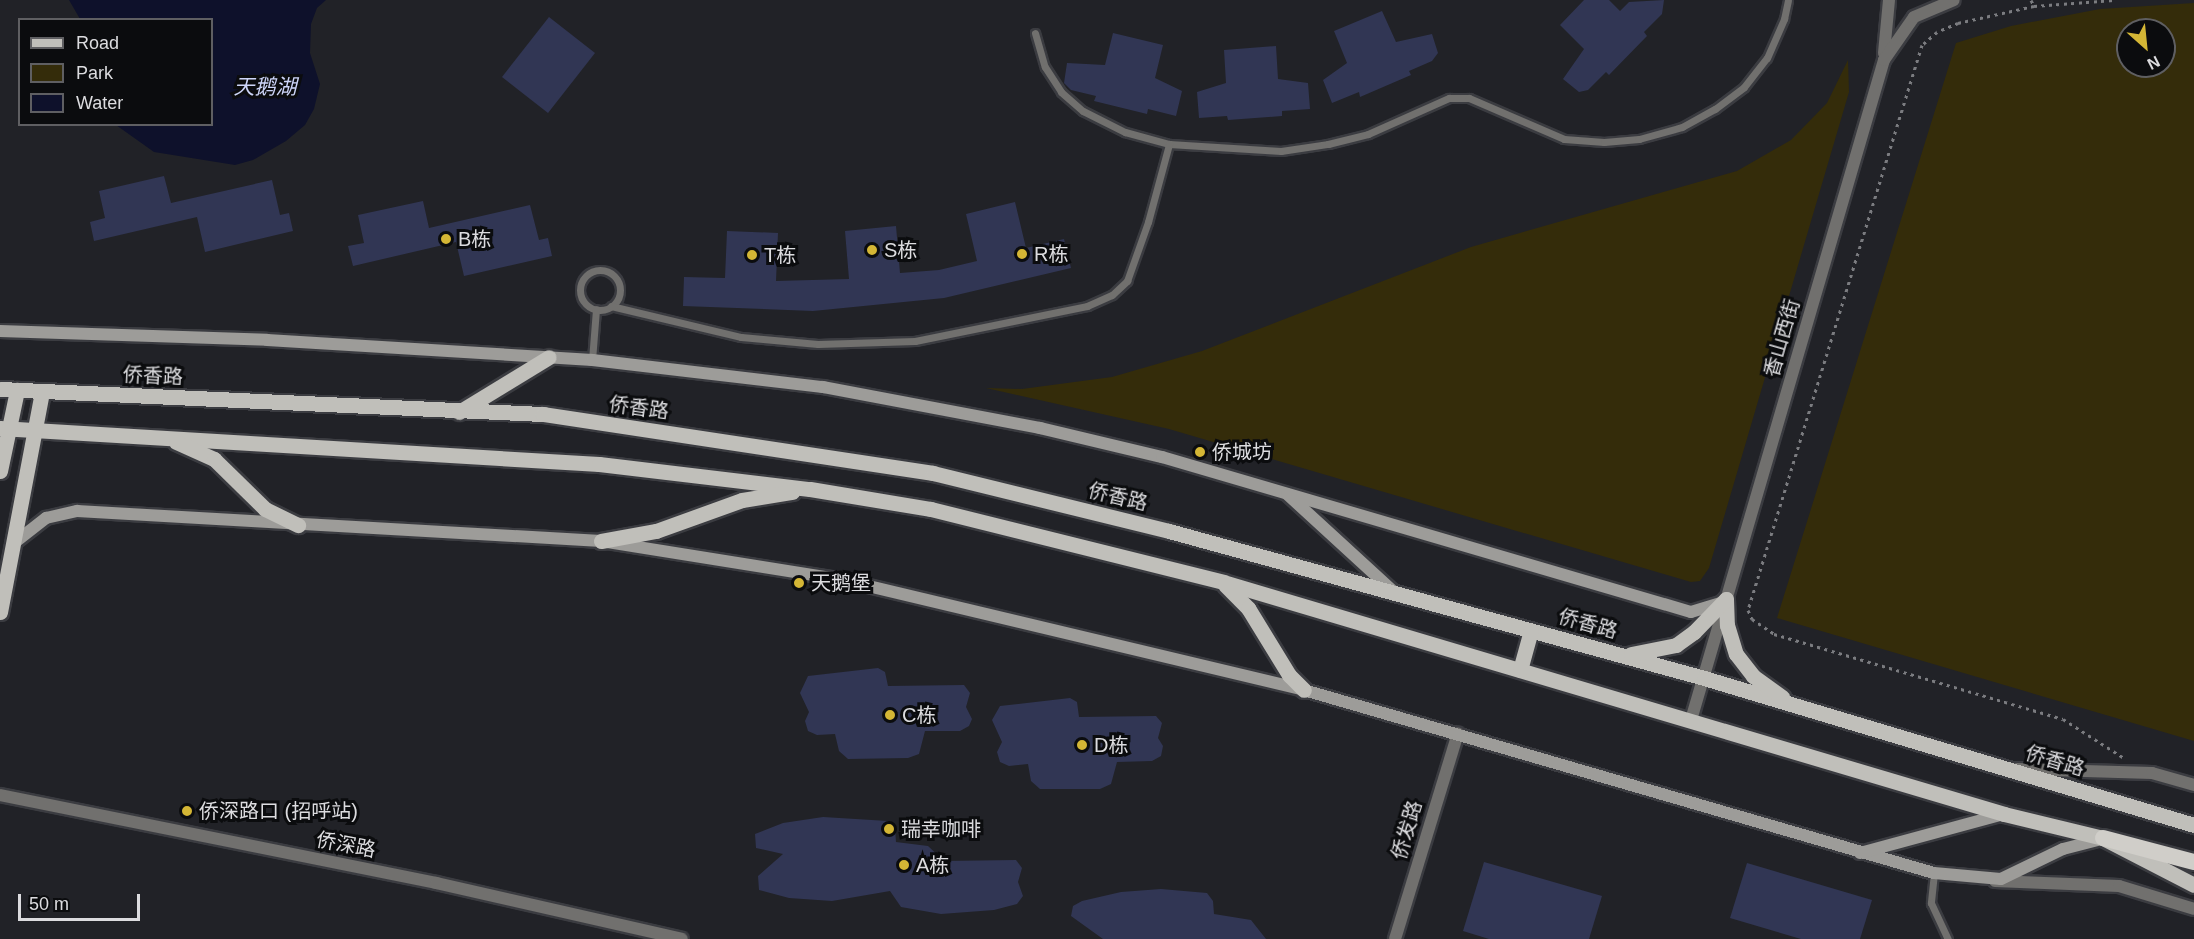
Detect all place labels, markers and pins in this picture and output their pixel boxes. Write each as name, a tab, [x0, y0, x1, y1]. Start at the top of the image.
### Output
place label: B栋	[458, 227, 491, 251]
marker: B栋	[439, 232, 453, 246]
place label: S栋	[884, 238, 917, 262]
place label: R栋	[1034, 242, 1068, 266]
place label: T栋	[764, 243, 796, 267]
marker: S栋	[865, 243, 879, 257]
marker: R栋	[1015, 247, 1029, 261]
marker: T栋	[745, 248, 759, 262]
place label: 侨城坊	[1212, 440, 1272, 464]
marker: 侨城坊	[1193, 445, 1207, 459]
place label: 天鹅堡	[811, 571, 871, 595]
marker: 天鹅堡	[792, 576, 806, 590]
place label: C栋	[902, 703, 936, 727]
marker: C栋	[883, 708, 897, 722]
place label: D栋	[1094, 733, 1128, 757]
marker: D栋	[1075, 738, 1089, 752]
place label: 侨深路口 (招呼站)	[199, 799, 358, 823]
marker: 侨深路口 (招呼站)	[180, 804, 194, 818]
place label: 瑞幸咖啡	[901, 817, 981, 841]
marker: 瑞幸咖啡	[882, 822, 896, 836]
place label: A栋	[916, 853, 949, 877]
marker: A栋	[897, 858, 911, 872]

